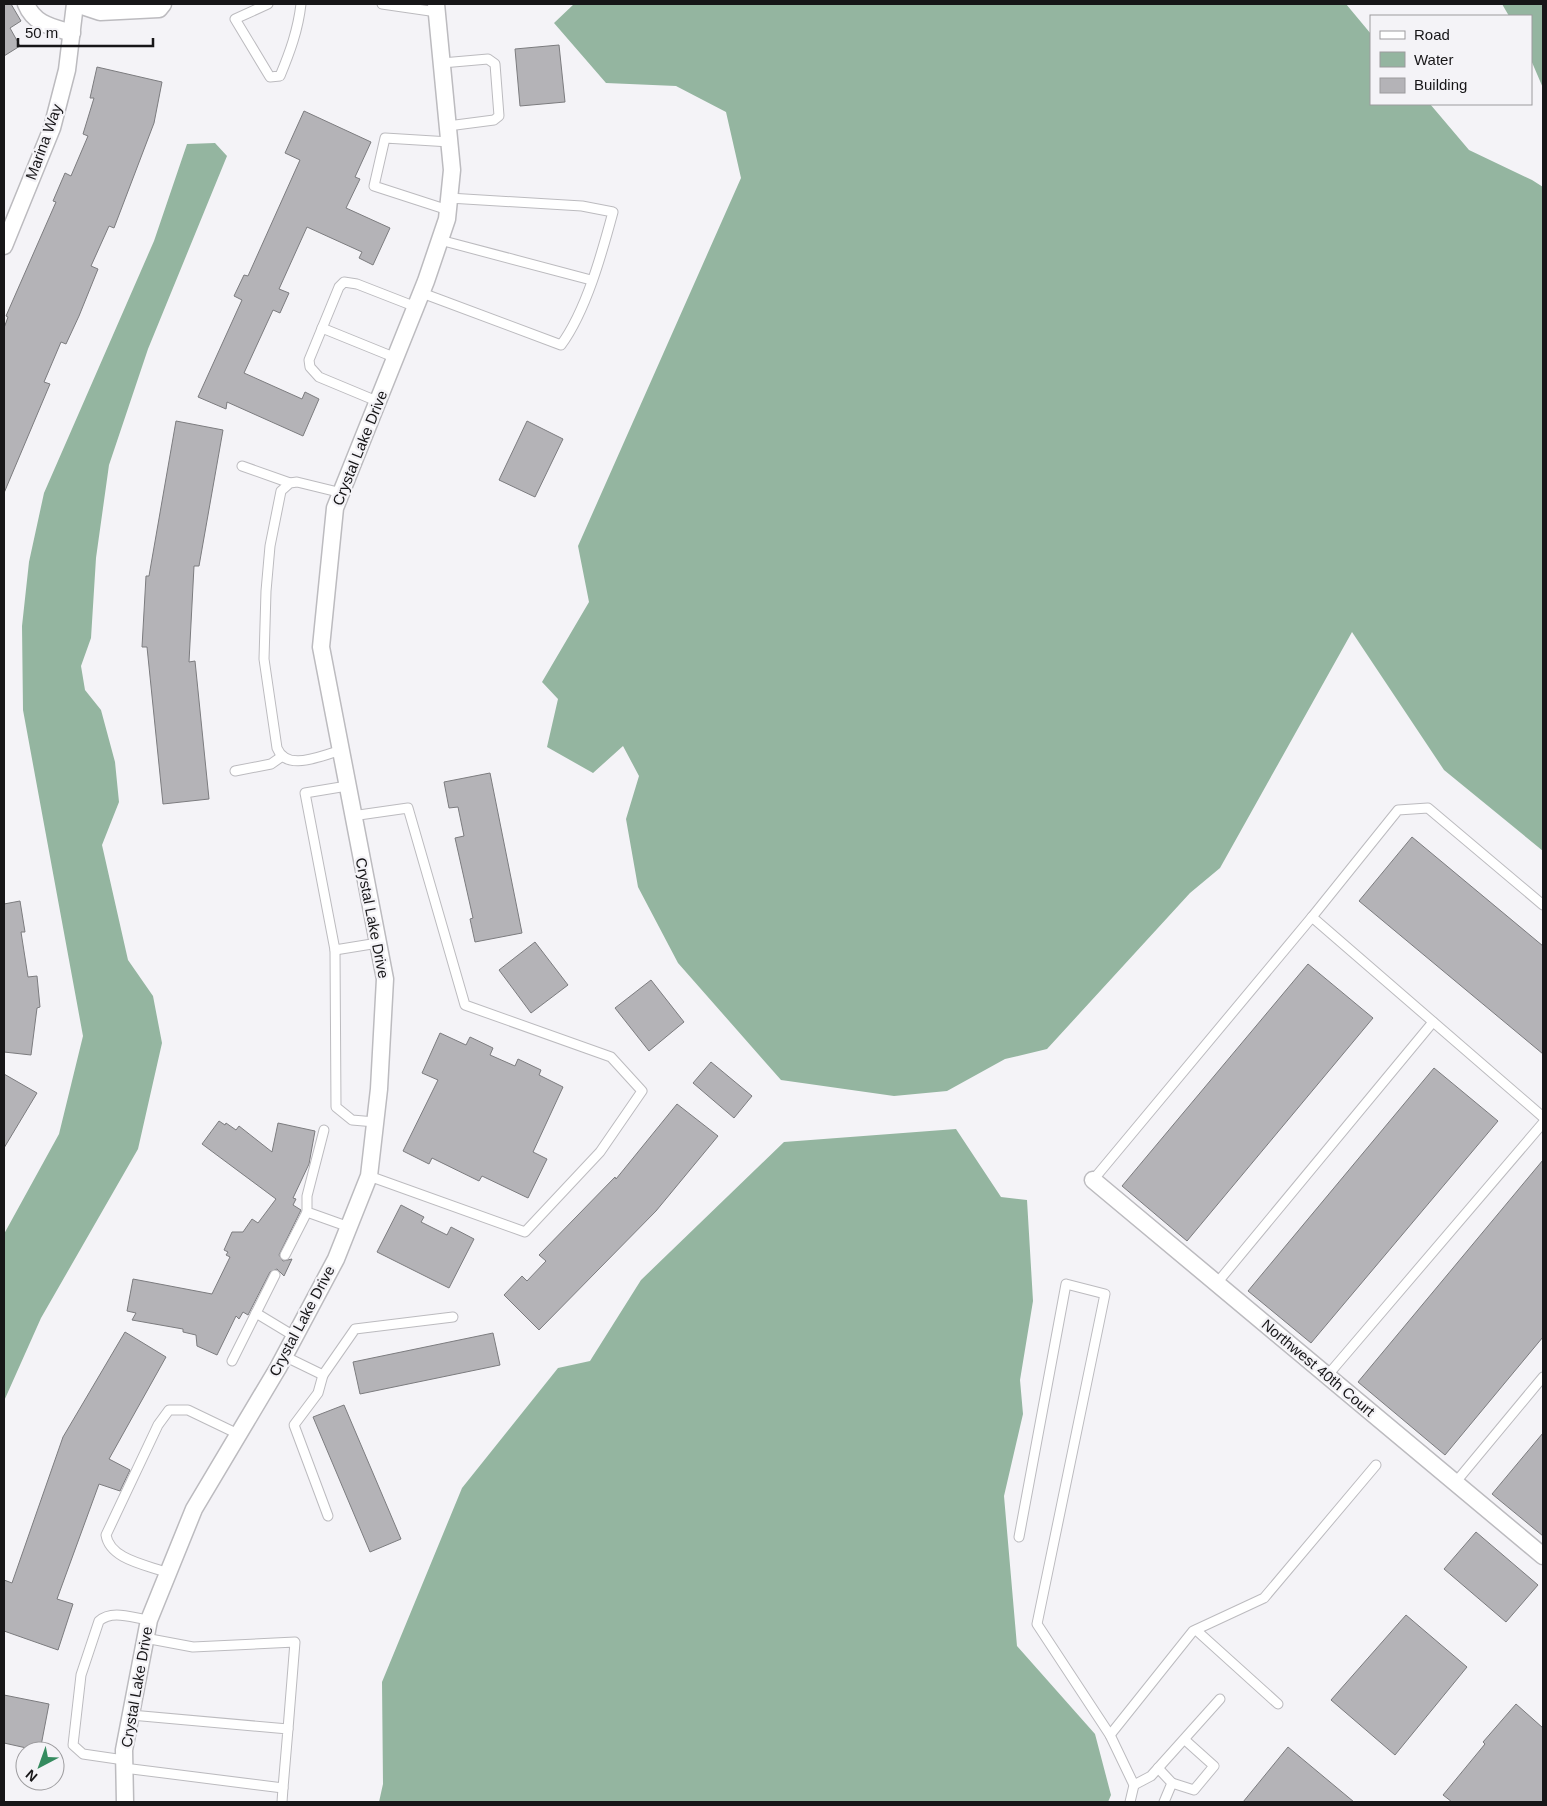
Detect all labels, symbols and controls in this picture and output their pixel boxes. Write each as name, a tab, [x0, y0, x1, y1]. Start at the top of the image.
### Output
scale bar	[18, 15, 152, 47]
legend	[1370, 15, 1532, 105]
text: 50 m	[25, 24, 58, 41]
text: Road	[1414, 26, 1450, 43]
text: Water	[1414, 51, 1453, 68]
text: Building	[1414, 76, 1467, 93]
street label: Marina Way	[22, 101, 65, 182]
street label: Crystal Lake Drive	[329, 388, 390, 508]
street label: Crystal Lake Drive	[352, 856, 393, 980]
street label: Crystal Lake Drive	[265, 1263, 338, 1379]
street label: Northwest 40th Court	[1259, 1316, 1379, 1420]
street label: Crystal Lake Drive	[117, 1625, 156, 1749]
north arrow	[15, 1741, 65, 1791]
text: N	[22, 1766, 41, 1785]

